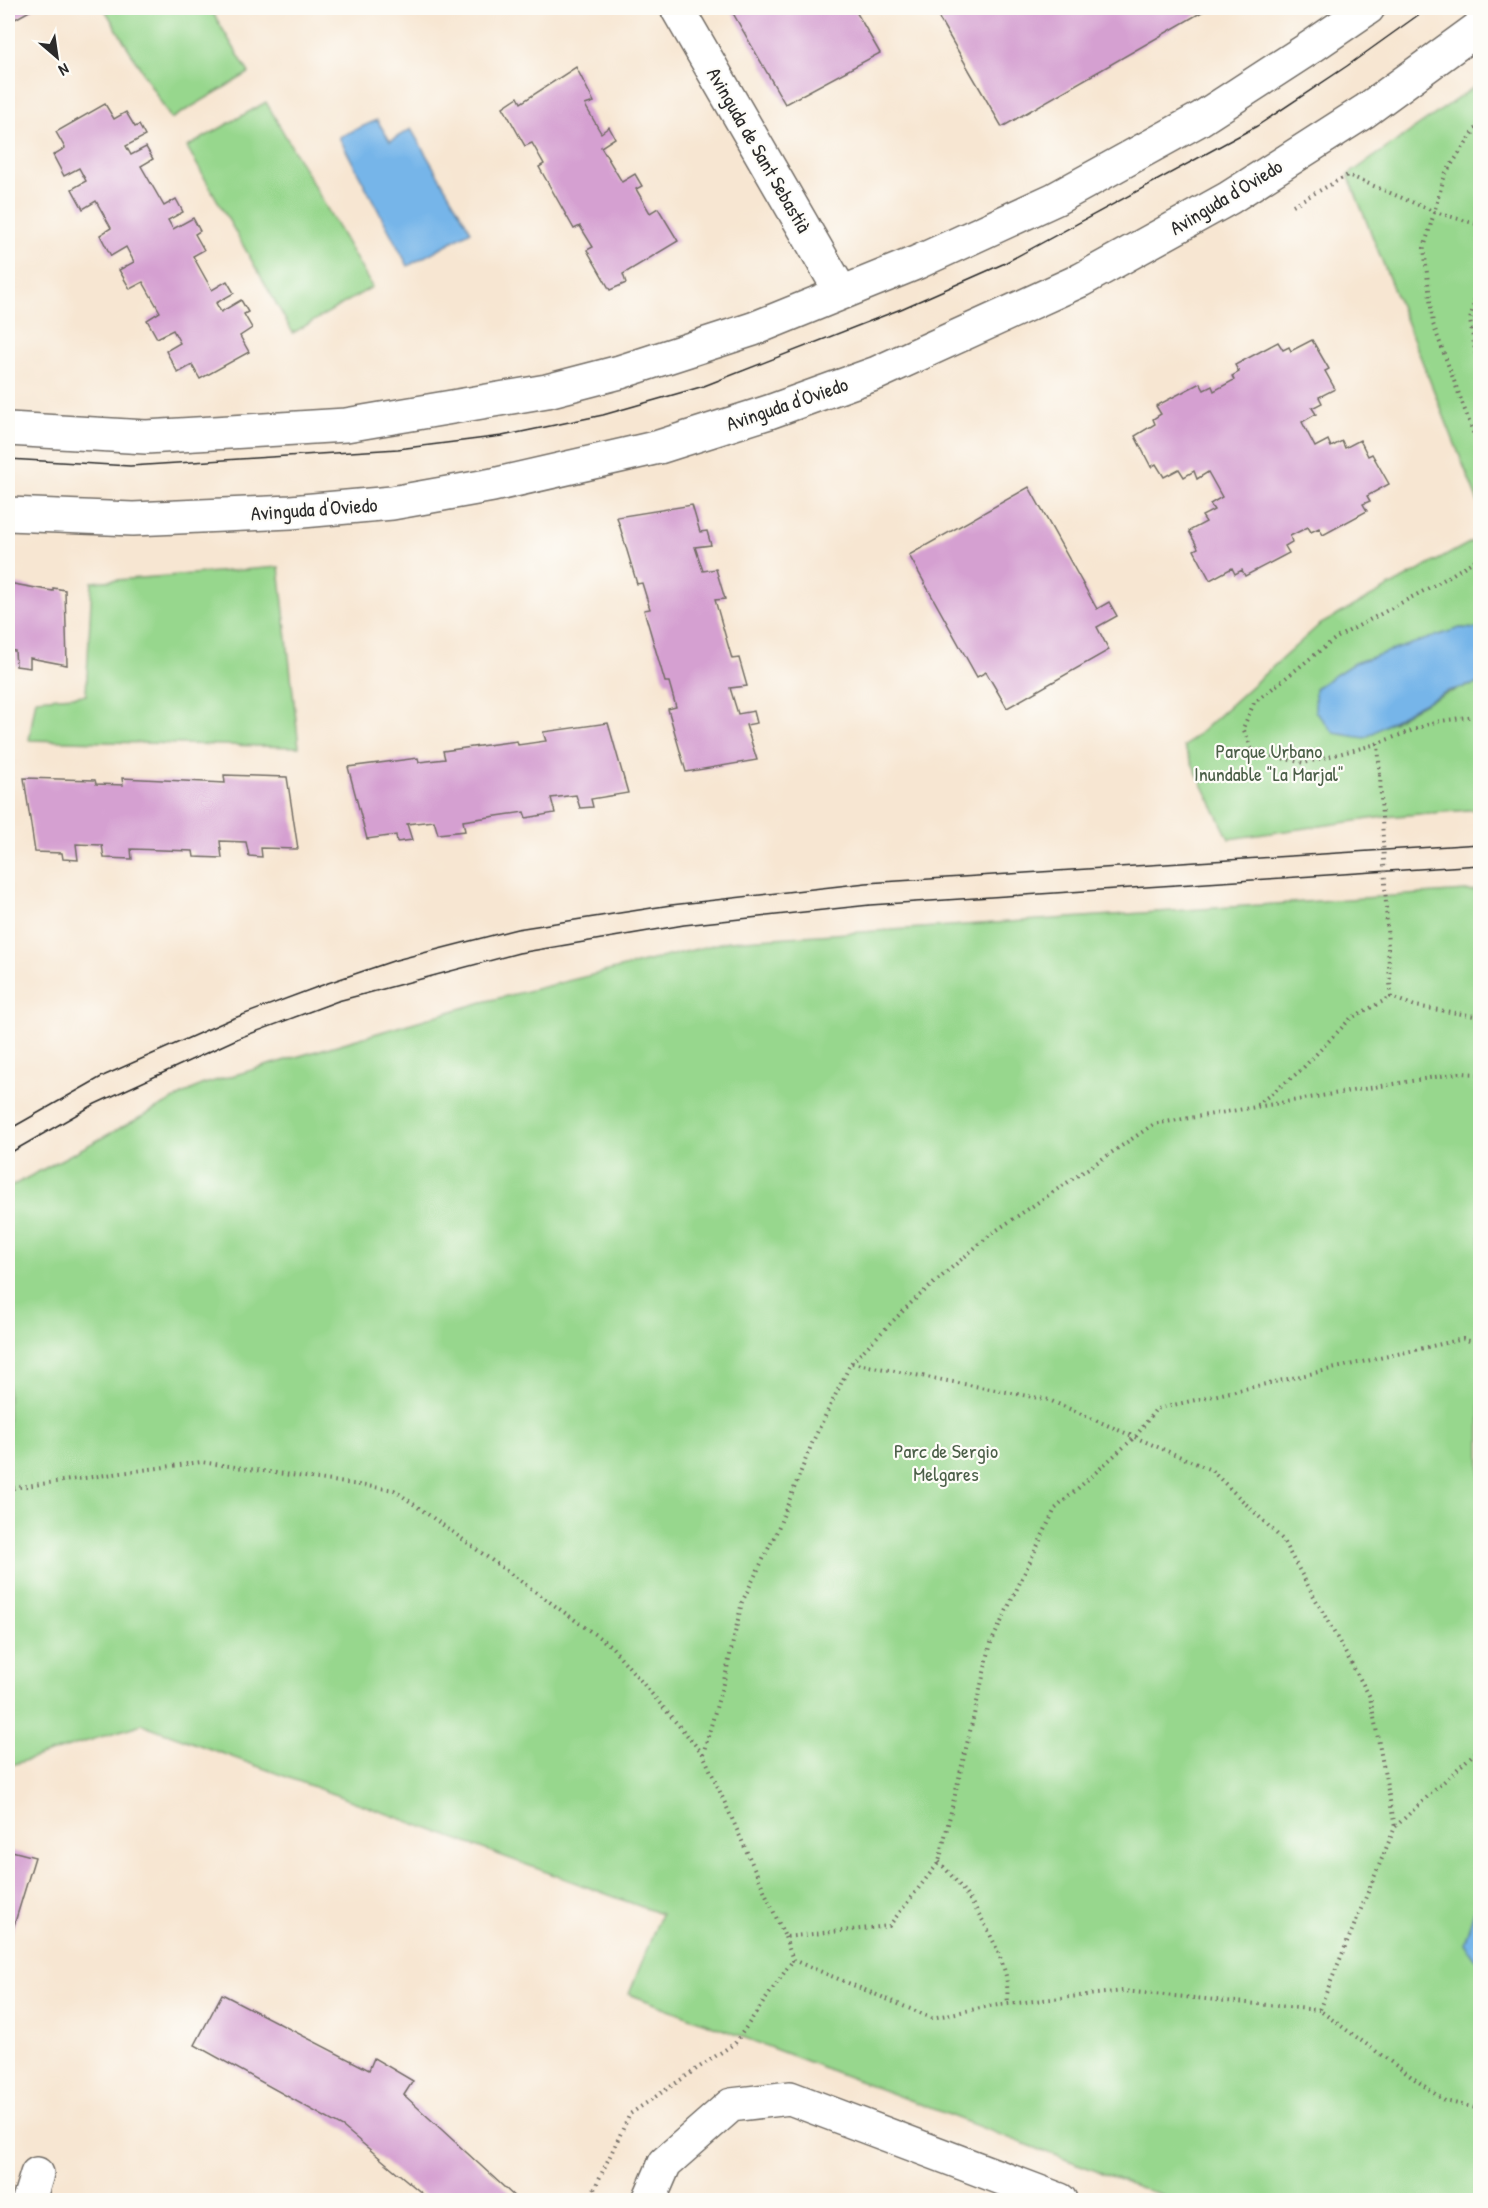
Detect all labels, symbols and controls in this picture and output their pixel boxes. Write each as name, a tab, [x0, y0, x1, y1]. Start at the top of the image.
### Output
north arrow	[27, 27, 87, 87]
text: N	[55, 58, 73, 82]
street label: Avinguda de Sant Sebastià	[701, 62, 818, 237]
street label: Avinguda d'Oviedo	[1164, 152, 1287, 241]
street label: Avinguda d'Oviedo	[722, 370, 851, 437]
street label: Avinguda d'Oviedo	[250, 491, 378, 526]
park label: Parque Urbano Inundable "La Marjal"	[1194, 737, 1344, 787]
park label: Parc de Sergio Melgares	[894, 1437, 998, 1487]

